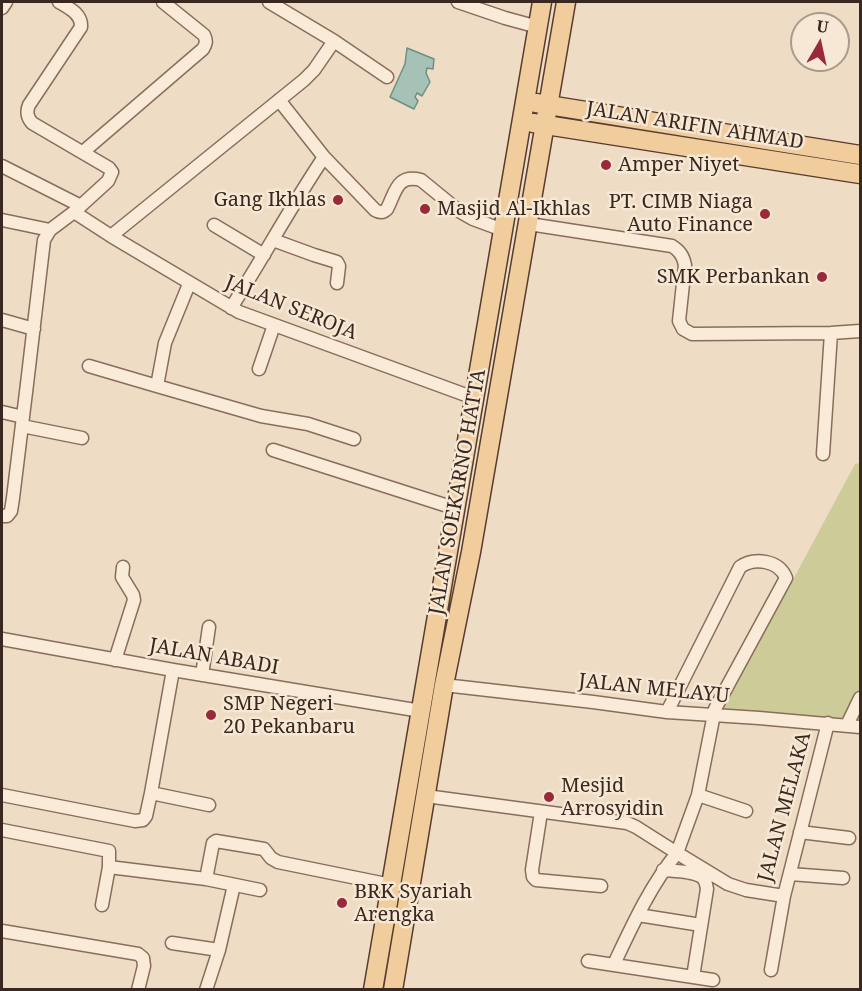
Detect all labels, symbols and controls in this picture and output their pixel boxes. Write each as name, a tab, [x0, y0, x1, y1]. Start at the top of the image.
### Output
north arrow	[790, 12, 850, 72]
text: U	[815, 14, 830, 38]
street label: JALAN ARIFIN AHMAD	[585, 97, 805, 155]
place label: Amper Niyet	[618, 153, 739, 177]
marker: Amper Niyet	[599, 158, 613, 172]
place label: Gang Ikhlas	[213, 188, 326, 212]
place label: PT. CIMB Niaga Auto Finance	[609, 190, 753, 237]
marker: Gang Ikhlas	[331, 193, 345, 207]
place label: Masjid Al-Ikhlas	[437, 197, 591, 221]
marker: Masjid Al-Ikhlas	[418, 202, 432, 216]
marker: PT. CIMB Niaga Auto Finance	[758, 207, 772, 221]
place label: SMK Perbankan	[657, 265, 810, 289]
marker: SMK Perbankan	[815, 270, 829, 284]
street label: JALAN SEROJA	[221, 271, 361, 345]
street label: JALAN SOEKARNO HATTA	[425, 367, 491, 617]
street label: JALAN ABADI	[147, 634, 281, 680]
street label: JALAN MELAYU	[577, 669, 731, 709]
place label: SMP Negeri 20 Pekanbaru	[223, 692, 355, 739]
marker: SMP Negeri 20 Pekanbaru	[204, 708, 218, 722]
street label: JALAN MELAKA	[753, 729, 817, 885]
place label: Mesjid Arrosyidin	[561, 774, 664, 821]
marker: Mesjid Arrosyidin	[542, 790, 556, 804]
place label: BRK Syariah Arengka	[354, 880, 472, 927]
marker: BRK Syariah Arengka	[335, 896, 349, 910]

